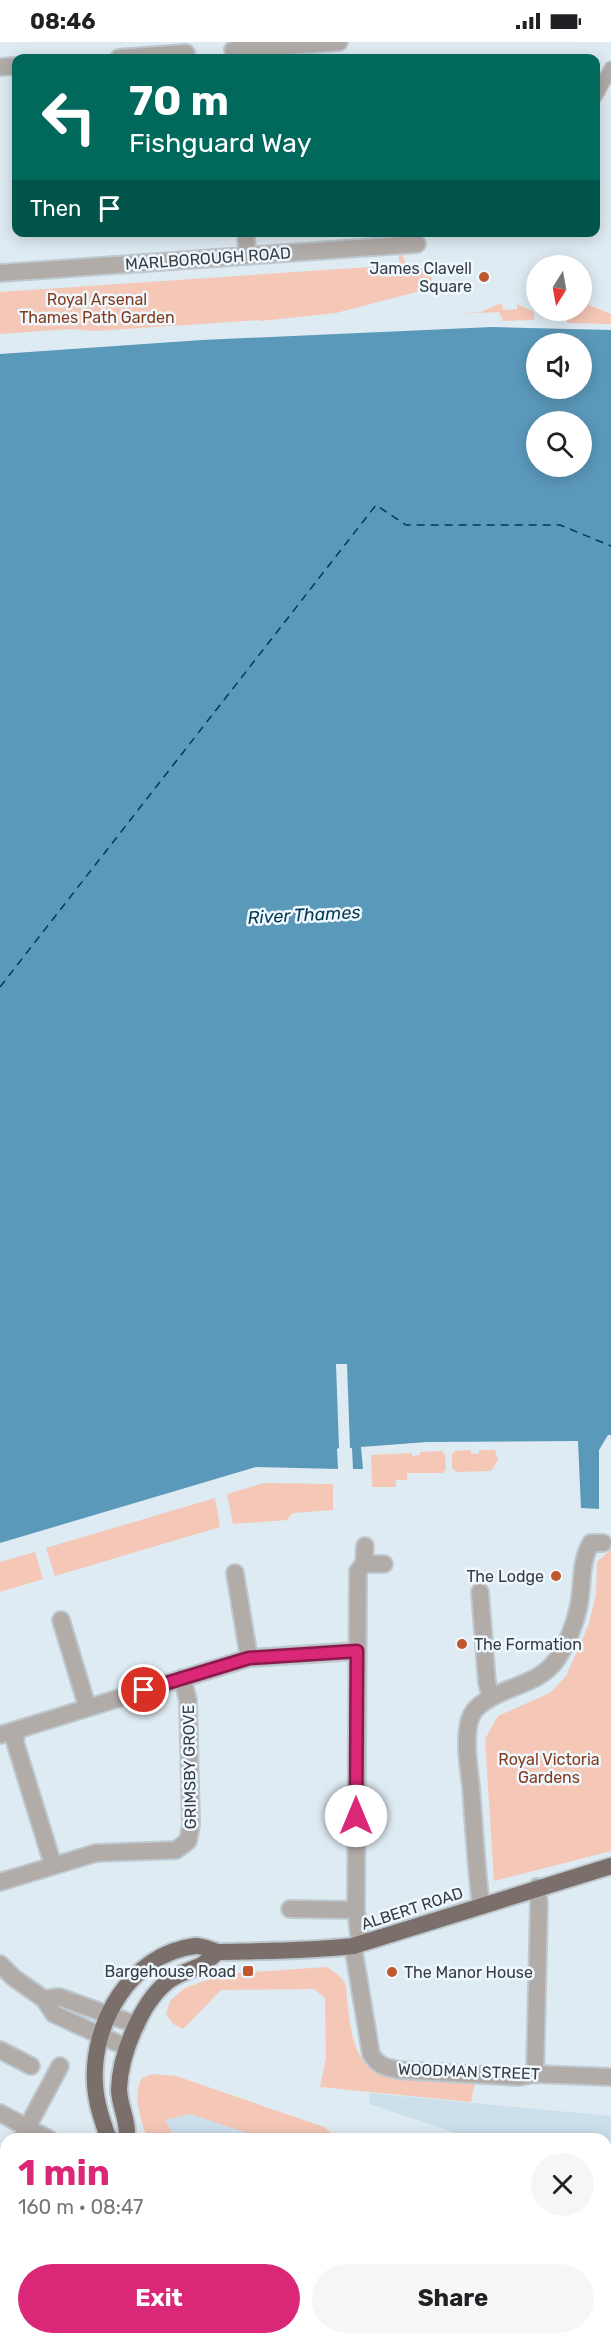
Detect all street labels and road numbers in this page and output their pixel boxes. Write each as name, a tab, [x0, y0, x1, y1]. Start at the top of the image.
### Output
street label: MARLBOROUGH ROAD	[125, 243, 292, 274]
street label: GRIMSBY GROVE	[179, 1705, 200, 1829]
street label: ALBERT ROAD	[359, 1883, 466, 1934]
street label: WOODMAN STREET	[398, 2060, 540, 2083]

